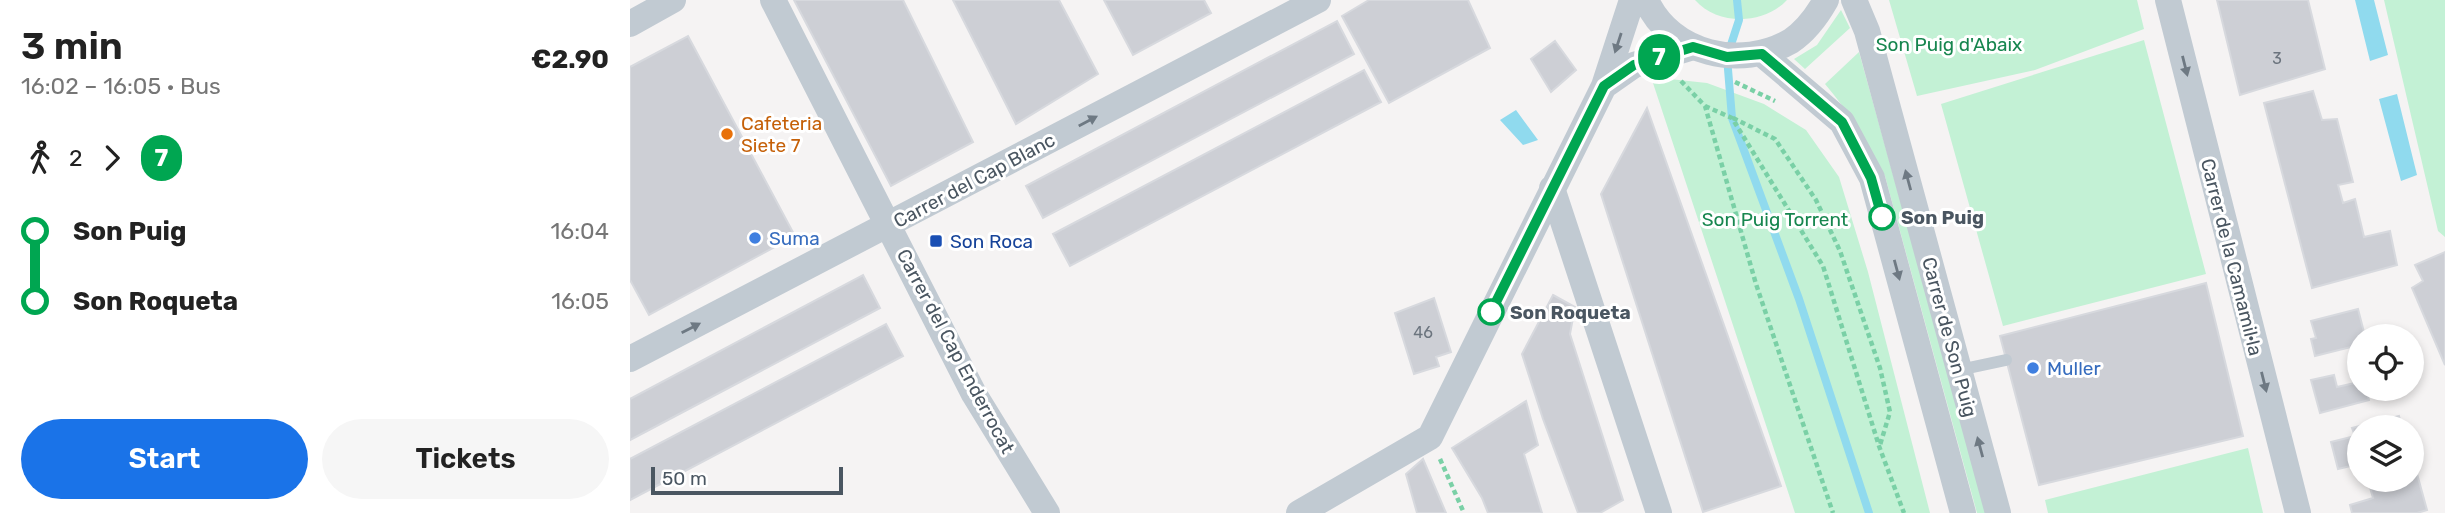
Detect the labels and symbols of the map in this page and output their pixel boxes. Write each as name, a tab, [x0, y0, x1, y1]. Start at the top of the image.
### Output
one-way arrow	[1612, 33, 1623, 54]
park label: Son Puig d'Abaix	[1876, 33, 2022, 56]
line badge: 7	[1636, 34, 1682, 80]
house number: 3	[2272, 49, 2282, 68]
one-way arrow	[2180, 55, 2191, 77]
place label: Cafeteria Siete 7	[741, 112, 822, 157]
one-way arrow	[1078, 115, 1098, 126]
marker: Cafeteria Siete 7	[719, 126, 735, 142]
street label: Carrer del Cap Blanc	[890, 128, 1059, 233]
street label: Carrer de la Camamil·la	[2196, 156, 2267, 358]
one-way arrow	[1902, 170, 1912, 191]
marker: Son Puig	[1869, 204, 1895, 230]
place label: Son Puig	[1901, 206, 1984, 229]
park label: Son Puig Torrent	[1702, 208, 1849, 231]
place label: Suma	[769, 227, 820, 250]
marker: Suma	[747, 230, 763, 246]
place label: Son Roca	[950, 230, 1033, 253]
marker: Son Roca	[928, 233, 944, 249]
street label: Carrer del Cap Enderrocat	[892, 245, 1020, 458]
street label: Carrer de Son Puig	[1917, 255, 1982, 420]
one-way arrow	[1892, 260, 1902, 281]
marker: Son Roqueta	[1478, 299, 1504, 325]
place label: Son Roqueta	[1510, 301, 1631, 324]
one-way arrow	[681, 322, 701, 333]
house number: 46	[1413, 323, 1433, 342]
place label: Muller	[2047, 357, 2101, 380]
marker: Muller	[2025, 360, 2041, 376]
one-way arrow	[2259, 371, 2270, 393]
one-way arrow	[1974, 436, 1985, 458]
scale bar	[651, 464, 844, 496]

